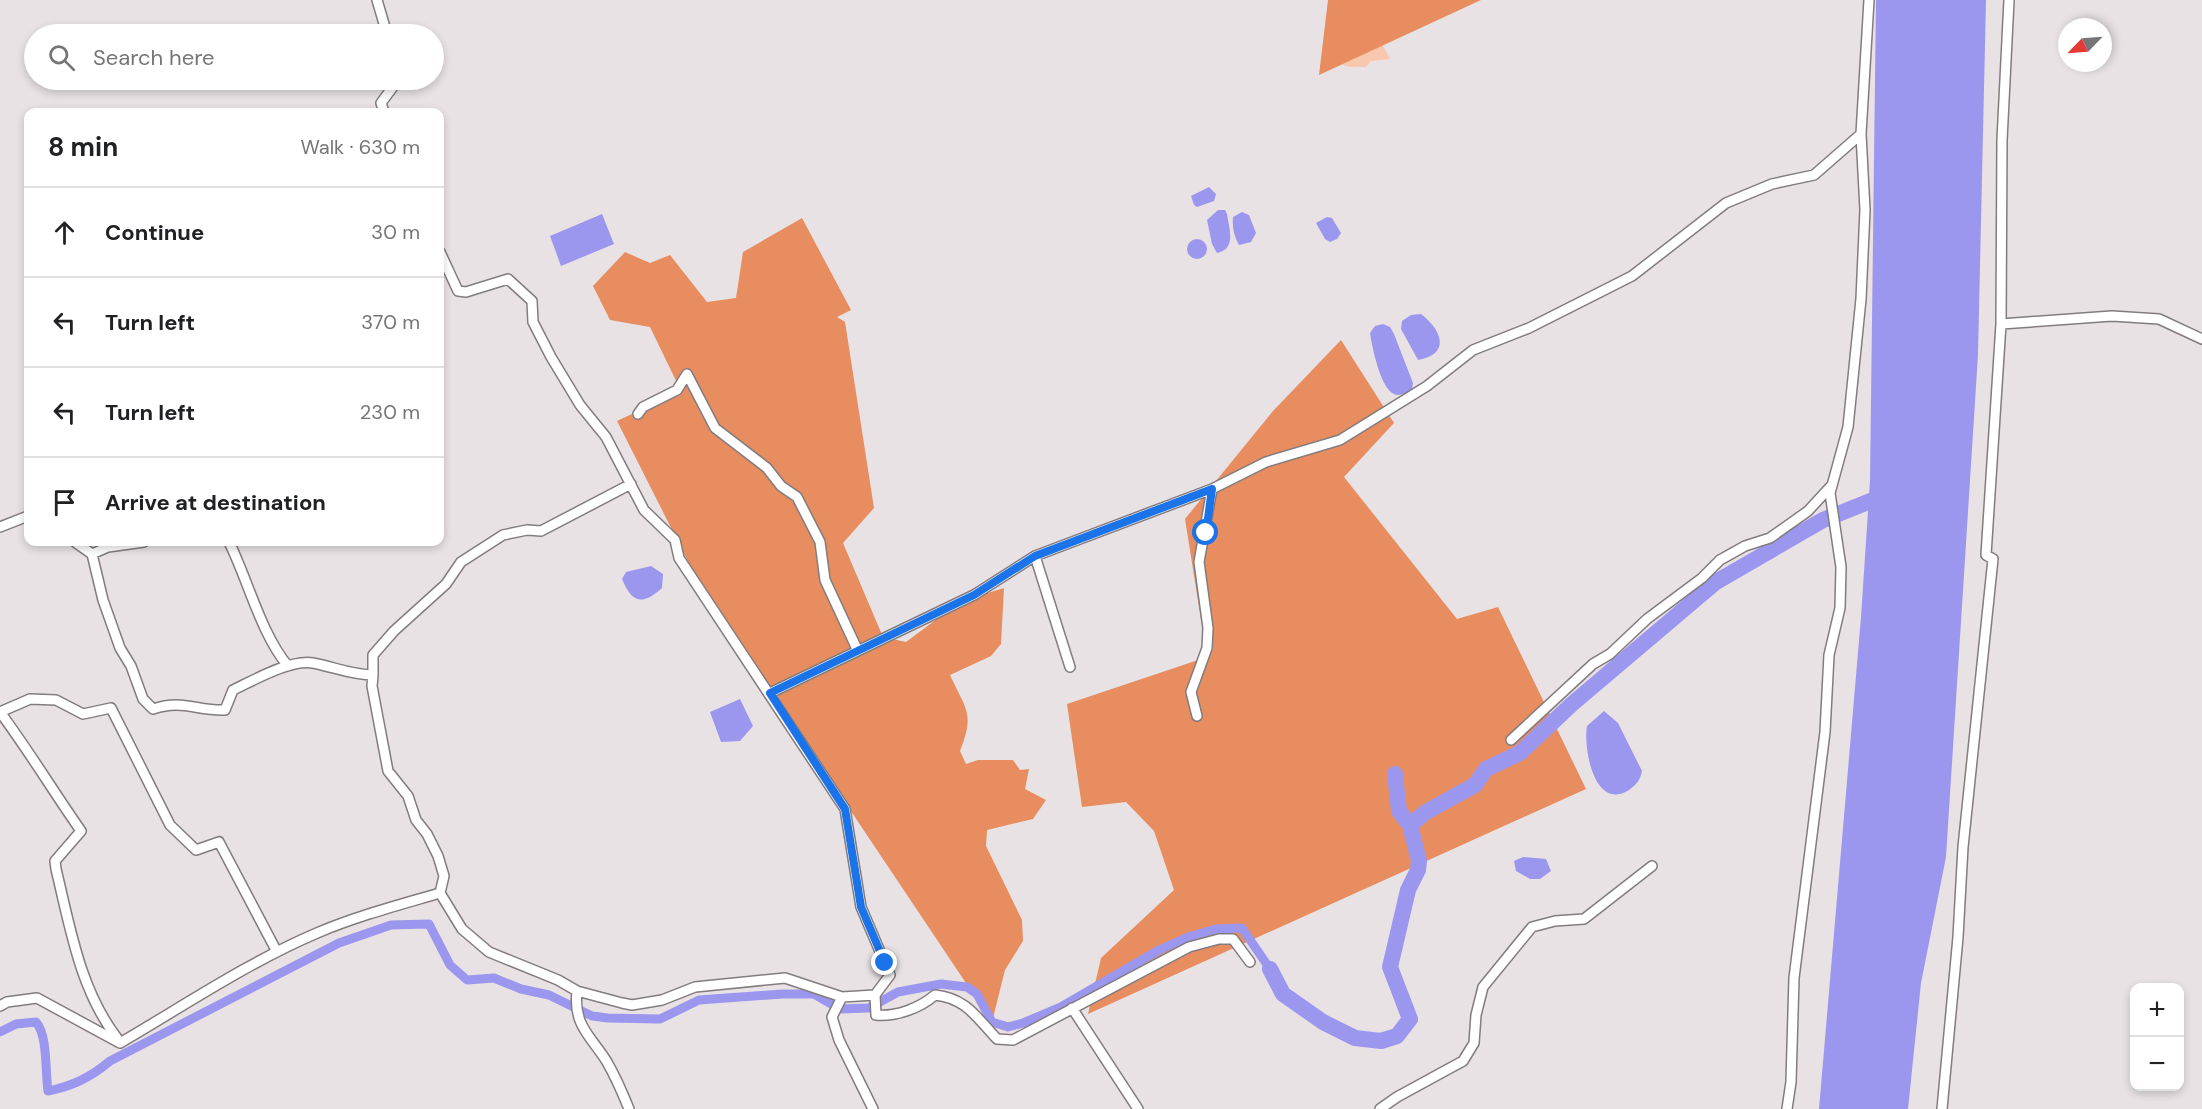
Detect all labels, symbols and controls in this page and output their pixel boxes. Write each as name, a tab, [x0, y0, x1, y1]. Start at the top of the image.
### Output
north arrow	[2058, 18, 2112, 72]
search box	[24, 24, 444, 90]
icon: search	[45, 41, 78, 74]
text: Search here	[93, 43, 214, 72]
text: 8 min	[48, 130, 118, 164]
text: Walk · 630 m	[300, 134, 420, 160]
icon: ahead	[48, 216, 81, 249]
text: Continue	[105, 218, 204, 247]
text: 30 m	[371, 219, 420, 245]
icon: left	[48, 306, 81, 339]
text: Turn left	[105, 308, 195, 337]
text: 370 m	[361, 309, 420, 335]
icon: left	[48, 396, 81, 429]
text: Turn left	[105, 398, 195, 427]
text: 230 m	[360, 399, 420, 425]
icon: arrive	[48, 486, 81, 519]
text: Arrive at destination	[105, 488, 326, 517]
route start	[1192, 519, 1218, 545]
route end	[871, 949, 897, 975]
map controls	[2130, 983, 2184, 1091]
button: +	[2130, 983, 2184, 1037]
button: −	[2130, 1037, 2184, 1091]

